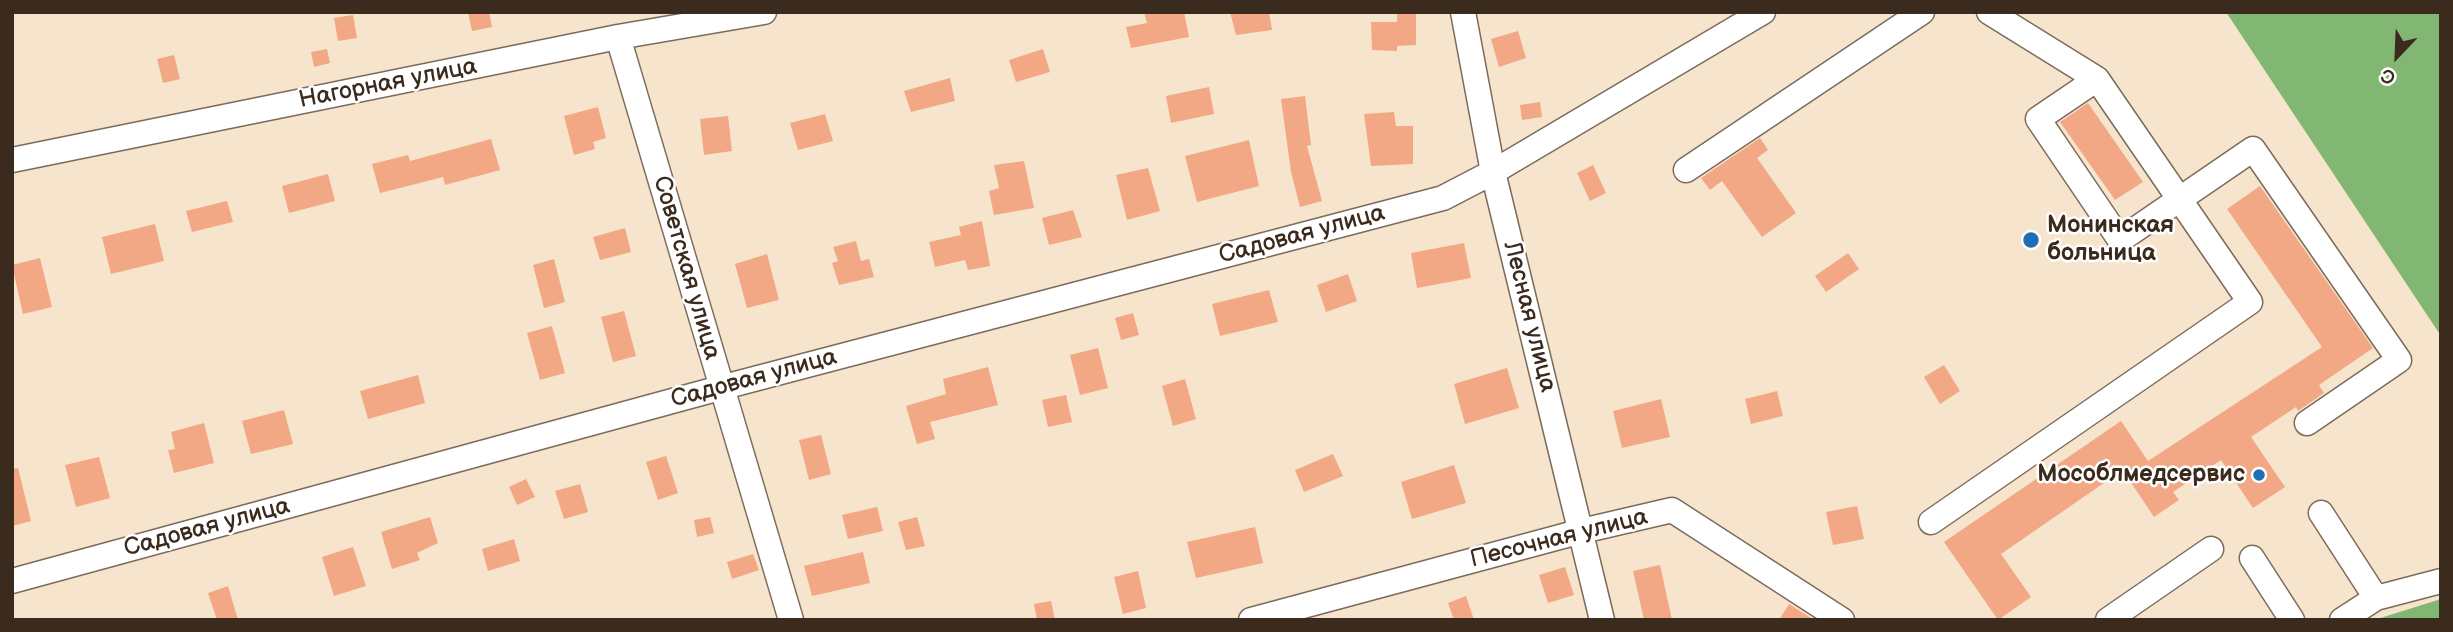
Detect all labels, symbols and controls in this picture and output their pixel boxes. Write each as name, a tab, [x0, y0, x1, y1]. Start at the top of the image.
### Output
north arrow	[2362, 21, 2432, 91]
street label: Нагорная улица	[297, 53, 479, 115]
text: С	[2378, 63, 2399, 89]
street label: Советская улица	[646, 173, 726, 363]
street label: Садовая улица	[1216, 199, 1388, 271]
place label: Монинская больница	[2047, 212, 2174, 268]
marker: Монинская больница	[2021, 230, 2041, 250]
street label: Лесная улица	[1496, 239, 1562, 395]
street label: Садовая улица	[668, 343, 840, 415]
place label: Мособлмедсервис	[2037, 461, 2245, 489]
marker: Мособлмедсервис	[2251, 467, 2267, 483]
street label: Садовая улица	[121, 492, 293, 564]
street label: Песочная улица	[1467, 503, 1651, 575]

